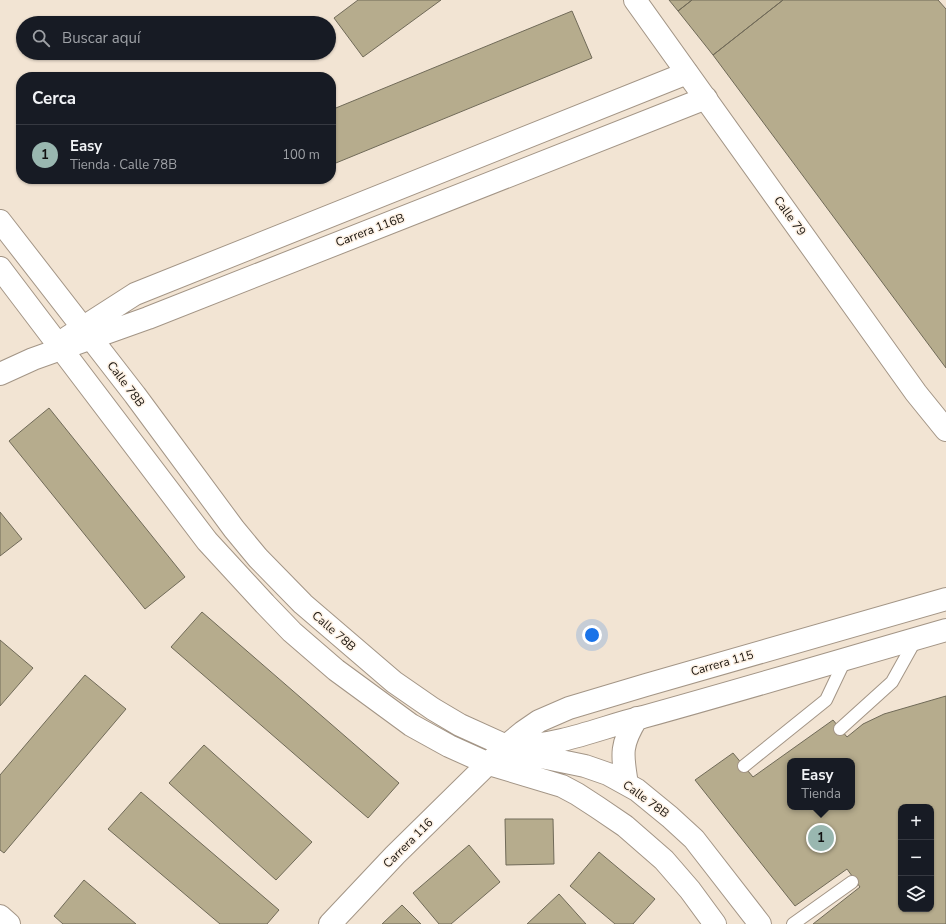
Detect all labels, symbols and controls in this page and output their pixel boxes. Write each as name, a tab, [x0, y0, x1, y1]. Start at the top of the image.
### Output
search box	[16, 16, 336, 60]
icon: search	[30, 27, 52, 49]
text: Buscar aquí	[62, 28, 140, 48]
text: Cerca	[32, 87, 76, 110]
text: Easy	[70, 136, 102, 156]
text: 1	[41, 146, 49, 164]
text: 100 m	[282, 146, 320, 164]
text: Tienda · Calle 78B	[70, 156, 177, 174]
street label: Calle 79	[770, 193, 810, 239]
street label: Carrera 116B	[333, 210, 407, 250]
street label: Calle 78B	[104, 358, 148, 410]
street label: Calle 78B	[309, 607, 359, 655]
your location	[582, 625, 602, 645]
street label: Carrera 115	[689, 646, 755, 680]
popup	[787, 758, 855, 810]
text: Easy	[801, 765, 833, 785]
street label: Calle 78B	[620, 777, 672, 821]
text: Tienda	[801, 785, 841, 803]
map controls	[898, 804, 934, 912]
button: +	[898, 804, 934, 840]
street label: Carrera 116	[380, 815, 436, 871]
pin: 1	[808, 823, 834, 853]
button: −	[898, 840, 934, 876]
button: layers	[898, 876, 934, 912]

